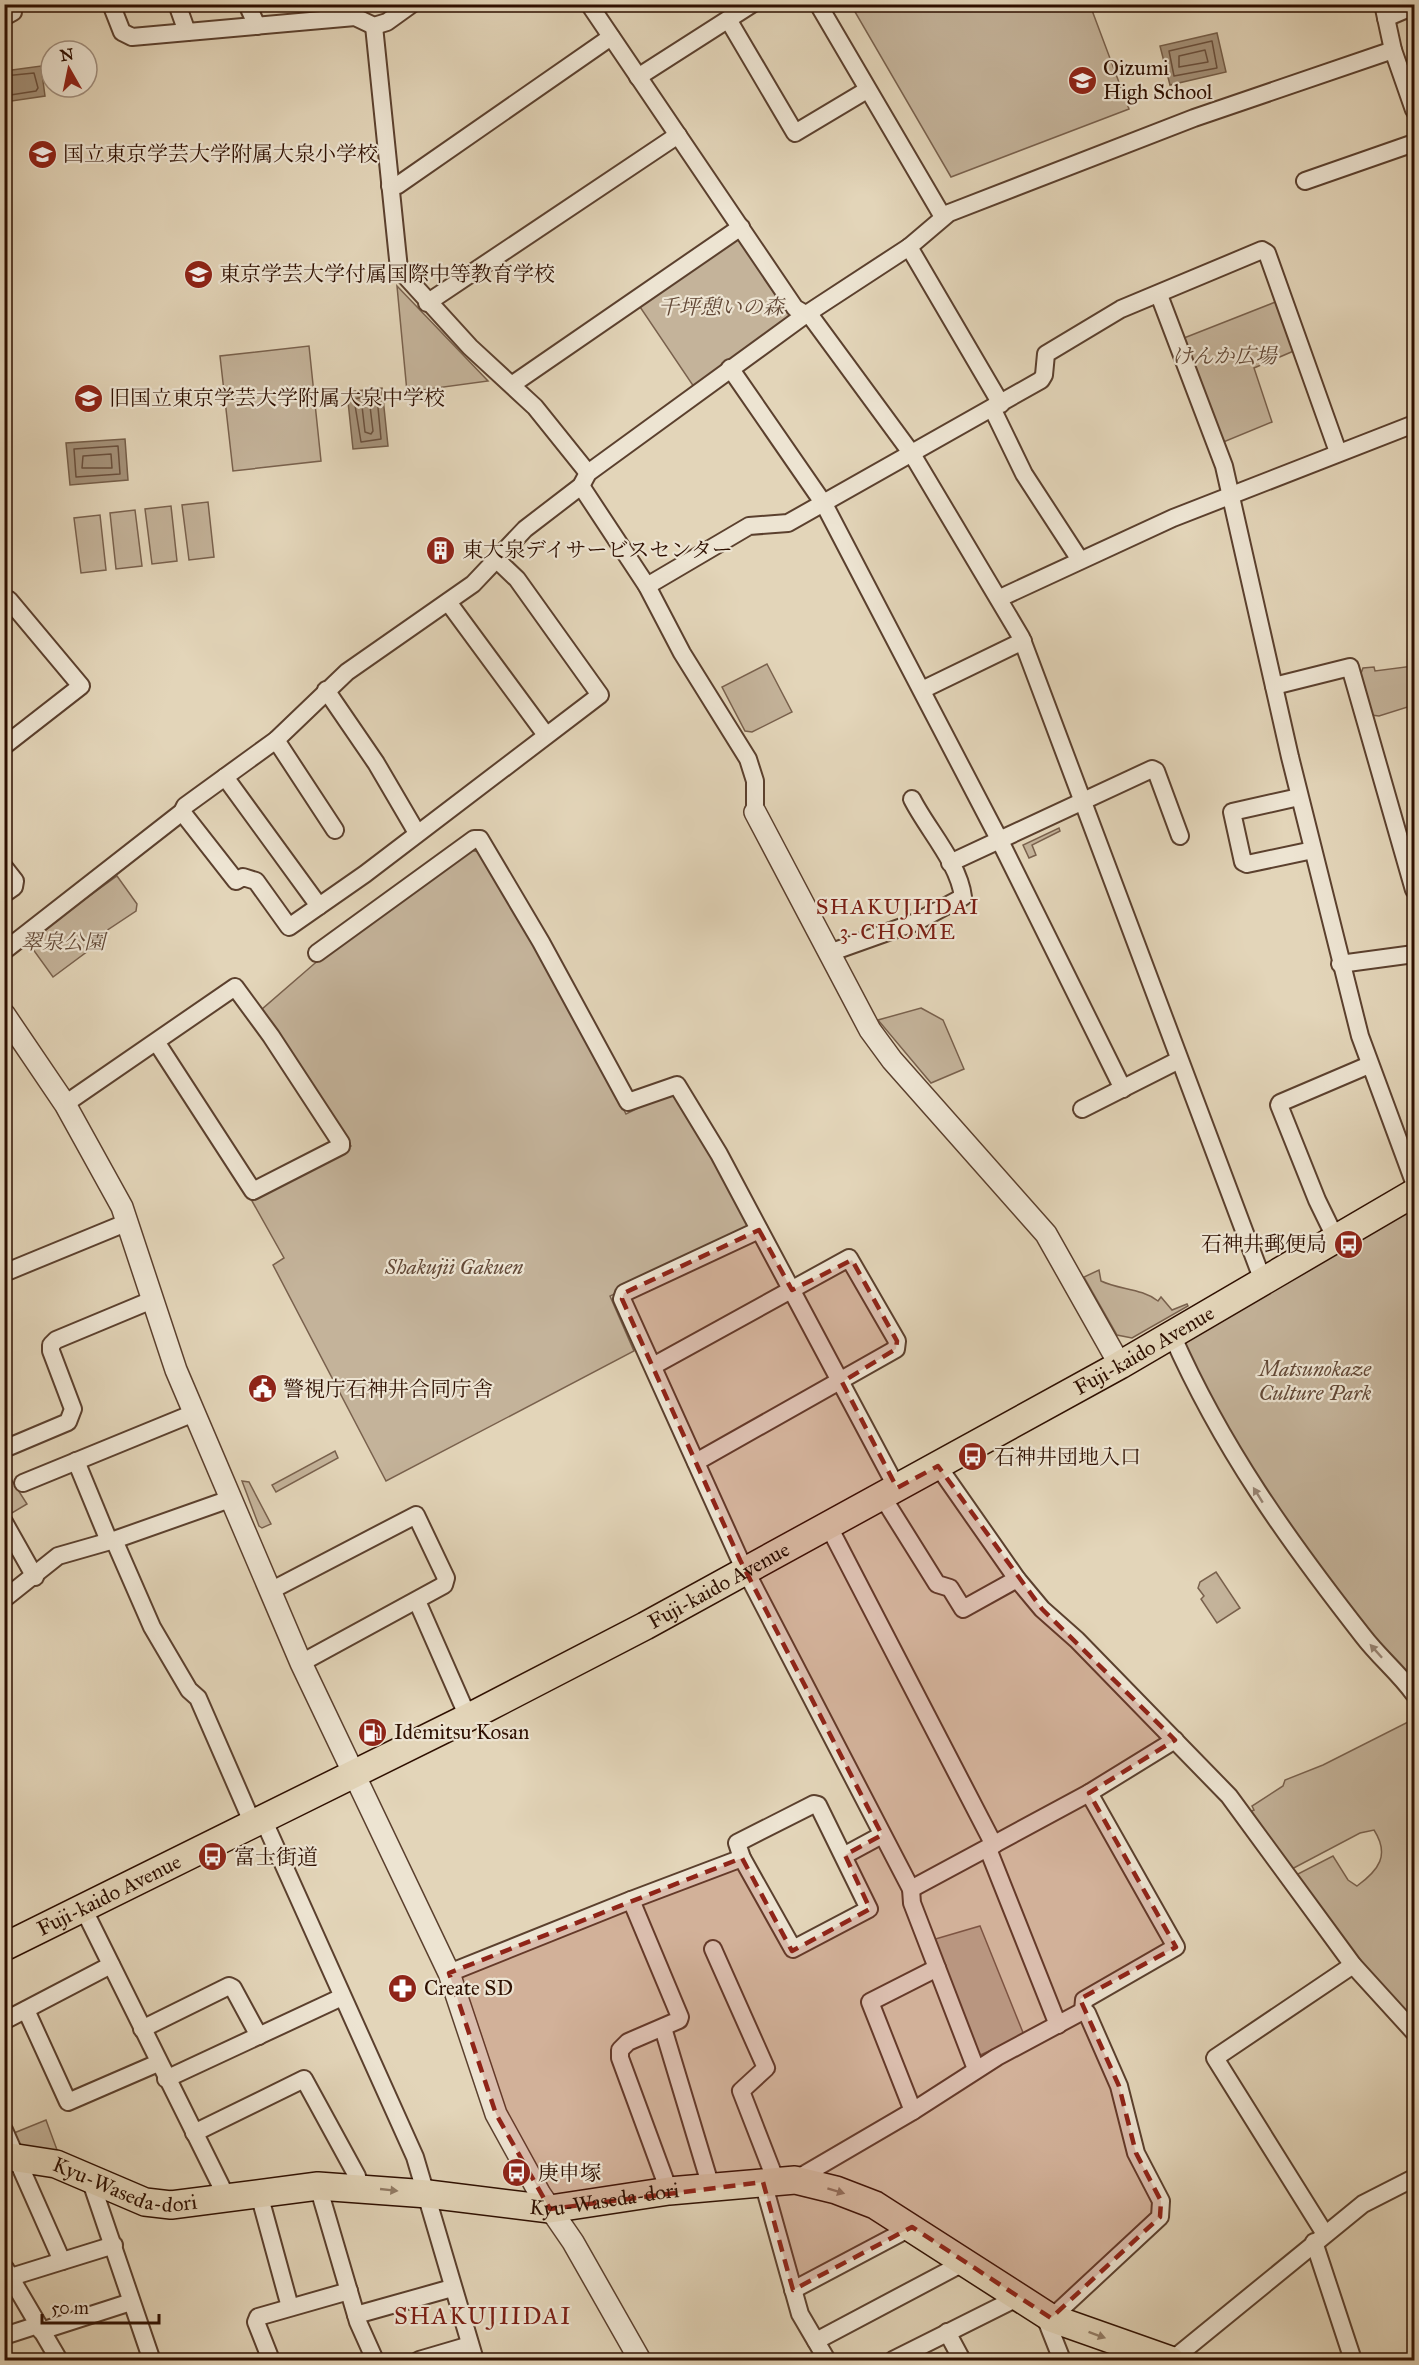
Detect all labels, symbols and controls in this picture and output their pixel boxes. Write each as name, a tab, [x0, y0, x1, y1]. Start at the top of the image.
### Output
north arrow	[39, 39, 99, 99]
text: N	[59, 44, 75, 65]
place label: Oizumi High School	[1103, 55, 1213, 105]
school or university icon: Oizumi High School	[1066, 64, 1098, 96]
school or university icon: 国立東京学芸大学附属大泉小学校	[26, 138, 58, 170]
place label: 国立東京学芸大学附属大泉小学校	[63, 141, 378, 167]
school or university icon: 東京学芸大学付属国際中等教育学校	[182, 258, 214, 290]
place label: 東京学芸大学付属国際中等教育学校	[219, 261, 555, 287]
park label: 千坪憩いの森	[658, 294, 786, 320]
park label: けんか広場	[1172, 343, 1278, 369]
school or university icon: 旧国立東京学芸大学附属大泉中学校	[72, 382, 104, 414]
place label: 旧国立東京学芸大学附属大泉中学校	[109, 385, 445, 411]
building icon: 東大泉デイサービスセンター	[425, 534, 457, 566]
place label: 東大泉デイサービスセンター	[462, 537, 733, 563]
district label: SHAKUJIIDAI 3-CHOME	[816, 893, 980, 945]
park label: 翠泉公園	[21, 929, 108, 955]
bus stop icon: 石神井郵便局	[1332, 1228, 1364, 1260]
place label: 石神井郵便局	[1201, 1231, 1327, 1257]
park label: Shakujii Gakuen	[384, 1254, 523, 1280]
street label: Fuji-kaido Avenue	[1069, 1300, 1219, 1401]
park label: Matsunokaze Culture Park	[1257, 1356, 1372, 1406]
public building icon: 警視庁石神井合同庁舎	[246, 1373, 278, 1405]
place label: 警視庁石神井合同庁舎	[283, 1376, 493, 1402]
bus stop icon: 石神井団地入口	[957, 1441, 989, 1473]
place label: 石神井団地入口	[994, 1444, 1141, 1470]
one-way arrow	[1253, 1487, 1264, 1503]
street label: Fuji-kaido Avenue	[643, 1536, 794, 1635]
one-way arrow	[1369, 1644, 1383, 1658]
fuel station icon: Idemitsu Kosan	[357, 1716, 389, 1748]
place label: Idemitsu Kosan	[394, 1719, 529, 1745]
bus stop icon: 富士街道	[197, 1841, 229, 1873]
place label: 富士街道	[234, 1844, 318, 1870]
street label: Fuji-kaido Avenue	[33, 1848, 185, 1942]
pharmacy icon: Create SD	[387, 1972, 419, 2004]
place label: Create SD	[424, 1975, 513, 2001]
street label: Kyu-Waseda-dori	[49, 2151, 199, 2218]
bus stop icon: 庚申塚	[501, 2157, 533, 2189]
place label: 庚申塚	[538, 2160, 601, 2186]
street label: Kyu-Waseda-dori	[528, 2177, 680, 2222]
one-way arrow	[379, 2185, 398, 2195]
one-way arrow	[827, 2187, 845, 2196]
scale bar	[42, 2287, 159, 2325]
text: 50 m	[51, 2297, 89, 2319]
district label: SHAKUJIIDAI	[394, 2301, 572, 2331]
one-way arrow	[1088, 2331, 1106, 2341]

